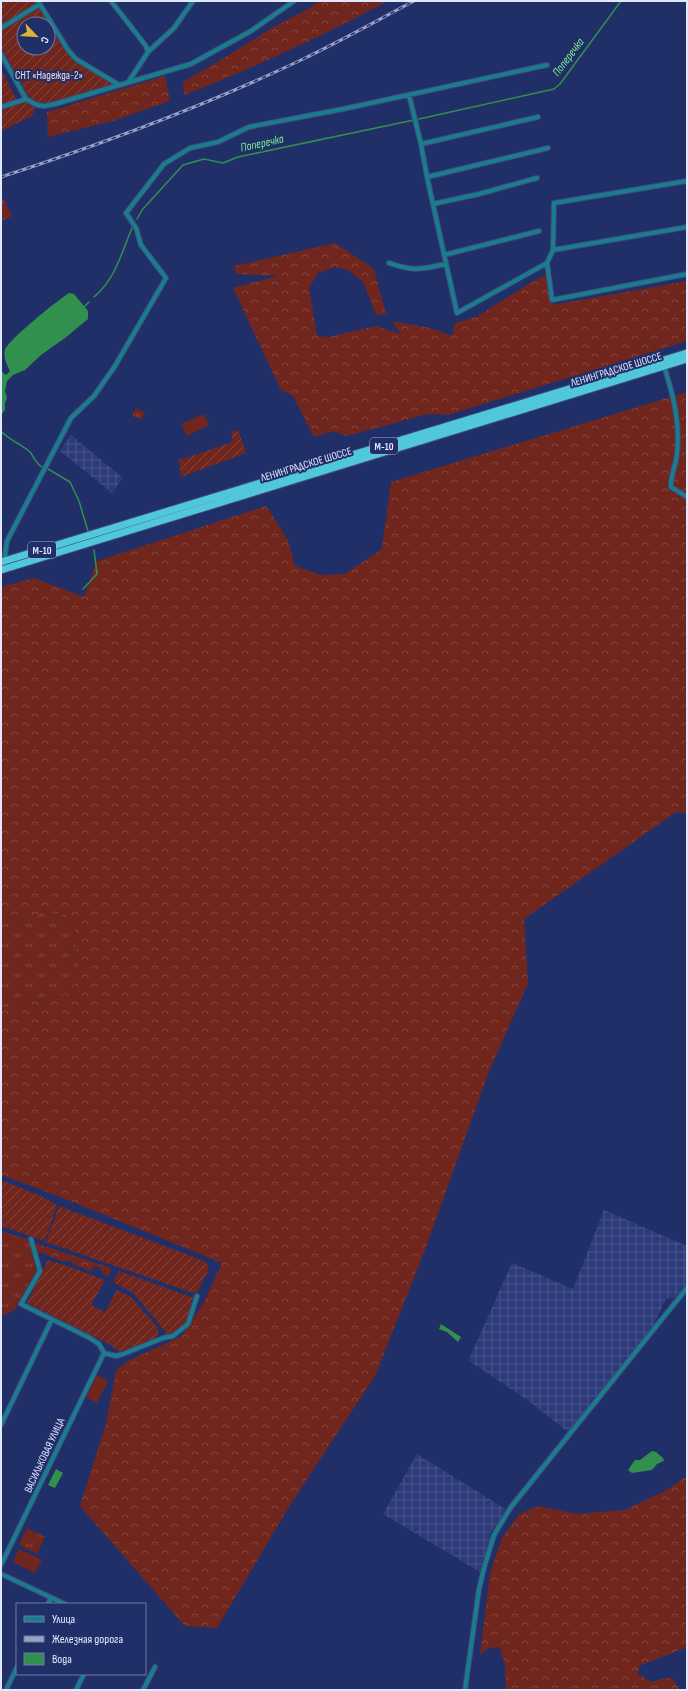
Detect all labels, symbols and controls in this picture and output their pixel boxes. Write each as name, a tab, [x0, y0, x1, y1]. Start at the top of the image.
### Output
north arrow	[16, 16, 56, 56]
text: С	[37, 35, 52, 46]
water label: Поперечка	[549, 35, 588, 79]
park label: СНТ «Надежда-2»	[15, 69, 83, 82]
water label: Поперечка	[239, 132, 285, 155]
street label: ЛЕНИНГРАДСКОЕ ШОССЕ	[568, 349, 663, 390]
road number: М-10	[370, 438, 398, 454]
street label: ЛЕНИНГРАДСКОЕ ШОССЕ	[258, 444, 353, 485]
road number: М-10	[28, 542, 56, 558]
street label: ВАСИЛЬКОВАЯ УЛИЦА	[21, 1415, 68, 1495]
legend	[16, 1603, 146, 1675]
text: Улица	[52, 1612, 76, 1627]
text: Железная дорога	[52, 1632, 124, 1647]
text: Вода	[52, 1652, 72, 1667]

